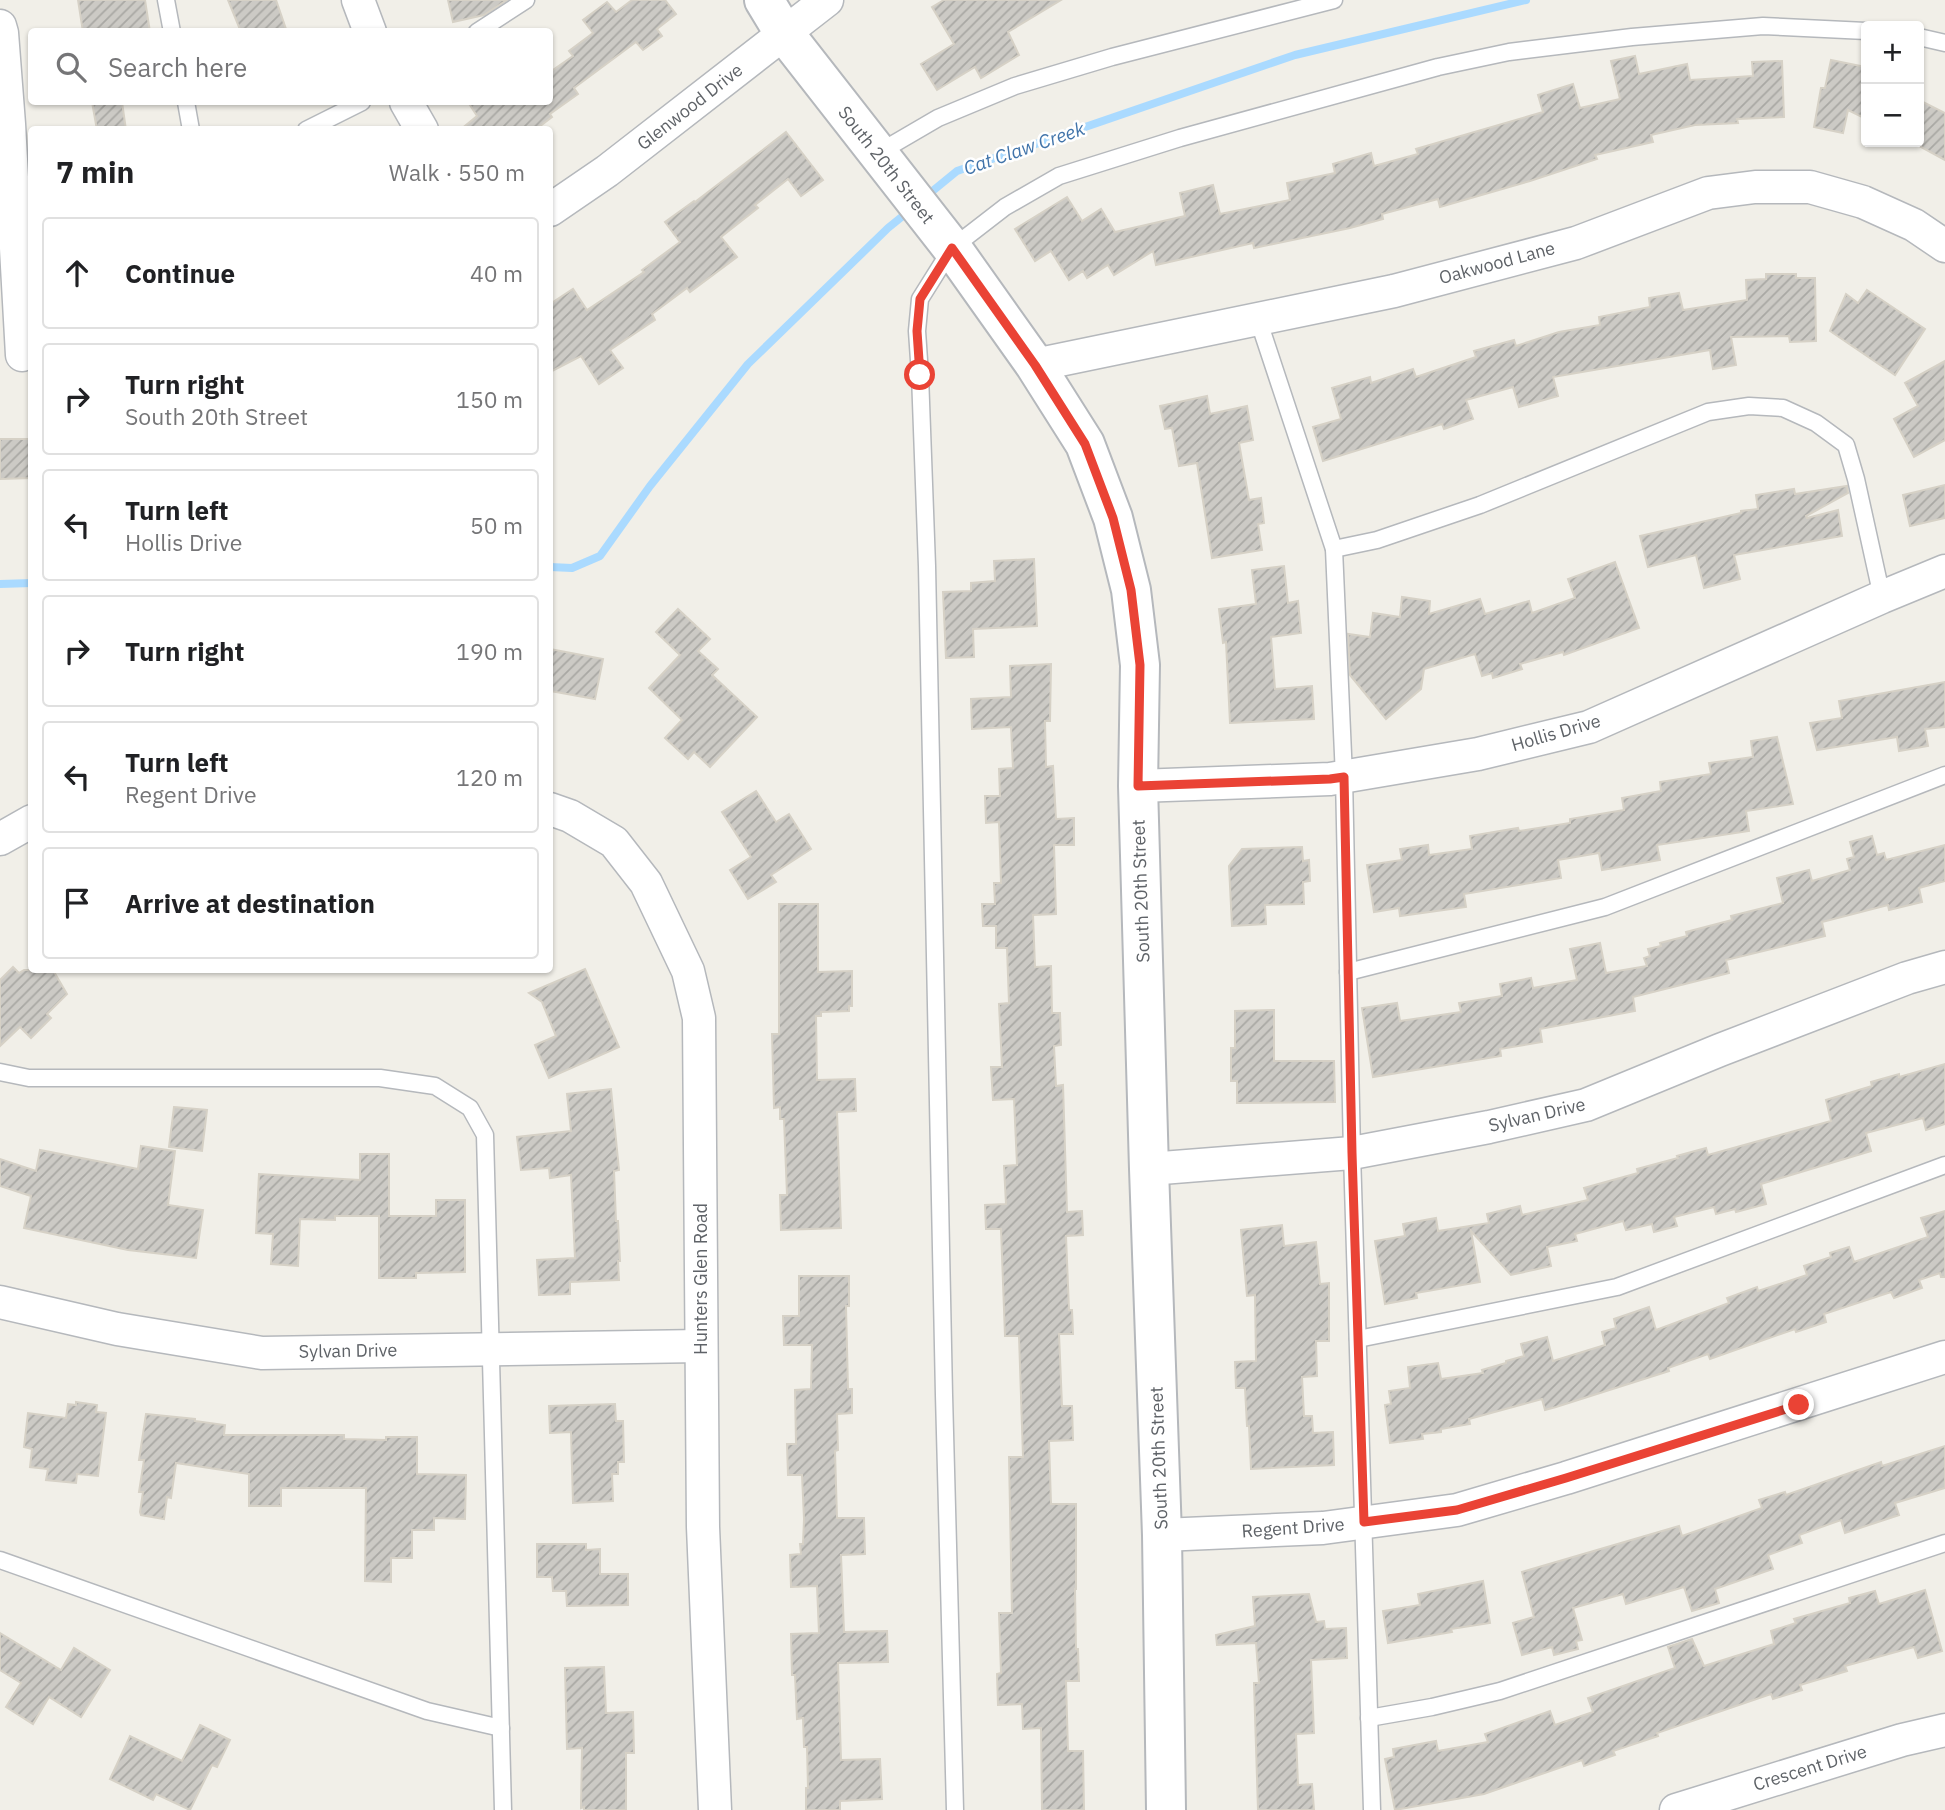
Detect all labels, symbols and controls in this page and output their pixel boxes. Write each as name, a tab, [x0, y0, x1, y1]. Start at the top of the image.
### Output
map controls	[1861, 21, 1924, 147]
button: +	[1861, 21, 1924, 84]
search box	[28, 28, 553, 105]
icon: search	[52, 48, 90, 86]
text: Search here	[108, 50, 247, 84]
street label: Glenwood Drive	[632, 58, 747, 155]
button: −	[1861, 84, 1924, 147]
street label: South 20th Street	[833, 101, 940, 228]
water label: Cat Claw Creek	[960, 116, 1089, 180]
text: 7 min	[56, 152, 134, 191]
text: Walk · 550 m	[389, 157, 525, 187]
street label: Oakwood Lane	[1436, 236, 1557, 289]
icon: ahead	[58, 254, 96, 292]
text: Continue	[125, 256, 235, 290]
text: 40 m	[470, 258, 523, 288]
route start	[904, 359, 935, 390]
text: Turn right	[125, 367, 244, 401]
icon: right	[58, 380, 96, 418]
text: 150 m	[456, 384, 523, 414]
text: South 20th Street	[125, 401, 308, 431]
text: Turn left	[125, 493, 228, 527]
icon: left	[58, 506, 96, 544]
text: 50 m	[470, 510, 523, 540]
text: Hollis Drive	[125, 527, 242, 557]
icon: right	[58, 632, 96, 670]
text: Turn right	[125, 634, 244, 668]
text: 190 m	[456, 636, 523, 666]
street label: Hollis Drive	[1509, 709, 1603, 756]
text: Turn left	[125, 745, 228, 779]
icon: left	[58, 758, 96, 796]
text: 120 m	[456, 762, 523, 792]
text: Regent Drive	[125, 779, 257, 809]
street label: South 20th Street	[1127, 819, 1154, 963]
icon: arrive	[58, 884, 96, 922]
text: Arrive at destination	[125, 886, 375, 920]
street label: Sylvan Drive	[1486, 1092, 1588, 1137]
street label: Hunters Glen Road	[689, 1203, 712, 1355]
street label: Sylvan Drive	[298, 1338, 398, 1363]
street label: South 20th Street	[1145, 1386, 1172, 1530]
route end	[1783, 1389, 1814, 1420]
street label: Regent Drive	[1241, 1512, 1345, 1543]
street label: Crescent Drive	[1750, 1739, 1870, 1796]

